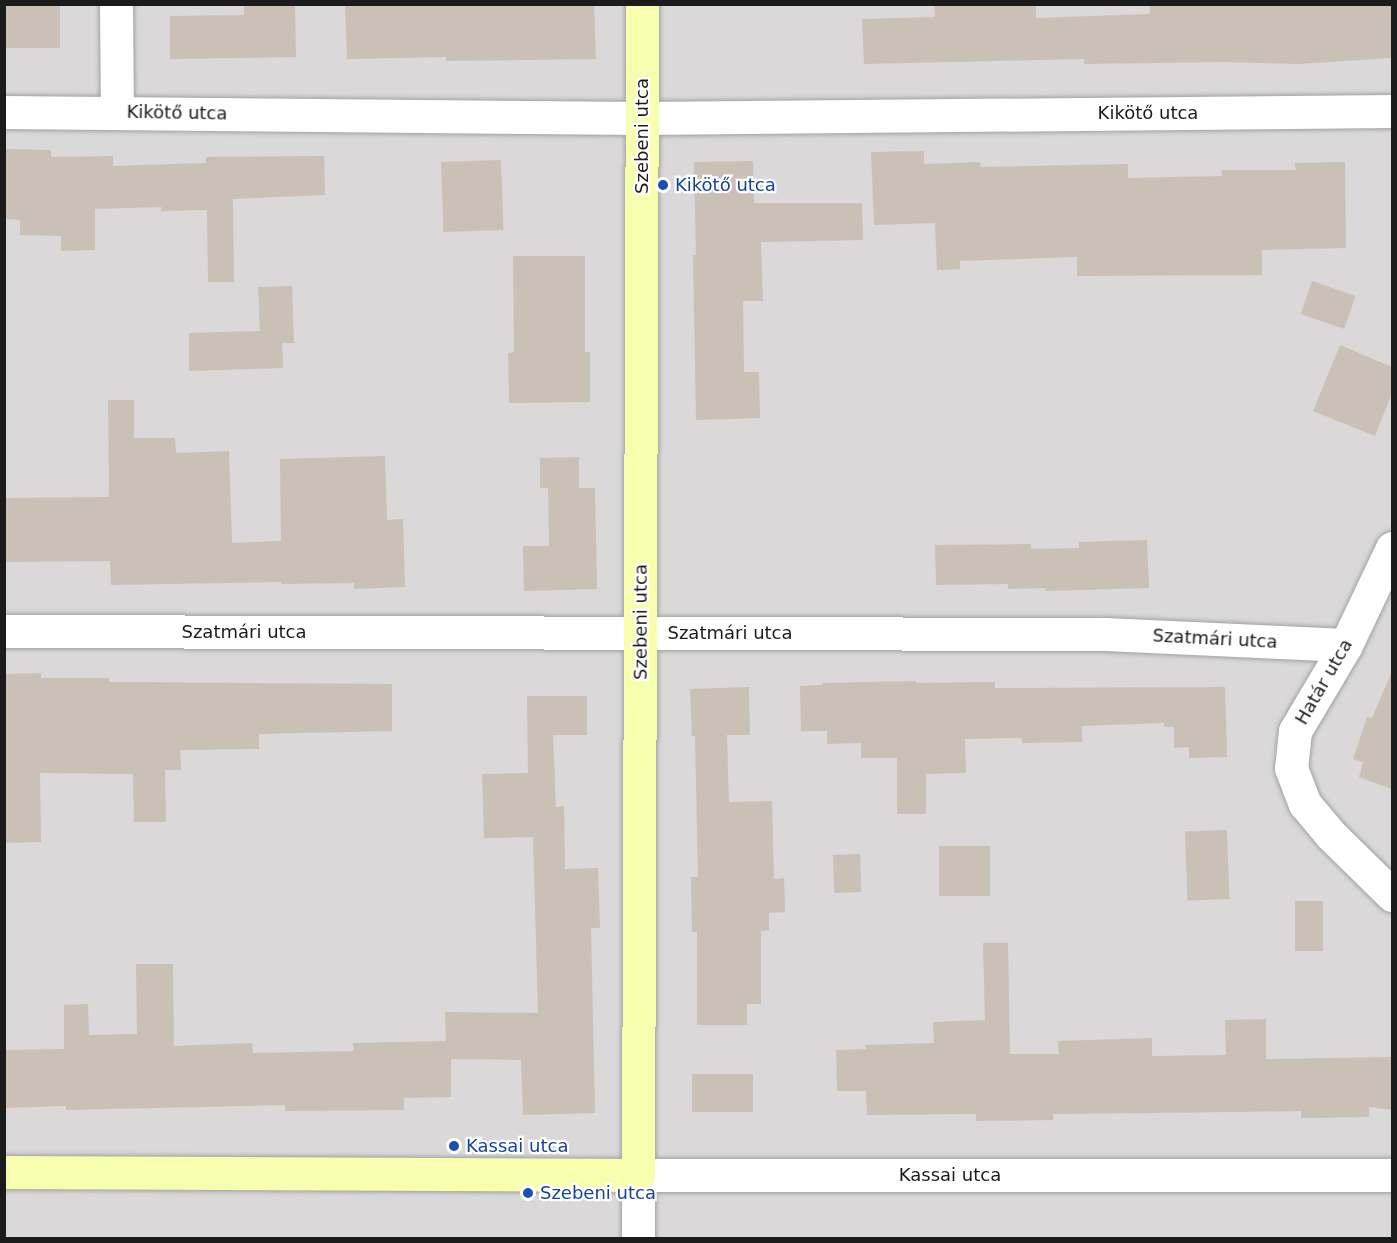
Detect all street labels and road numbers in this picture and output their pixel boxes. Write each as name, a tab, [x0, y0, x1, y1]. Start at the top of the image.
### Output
street label: Szebeni utca	[631, 78, 653, 194]
street label: Kikötő utca	[126, 101, 228, 125]
street label: Kikötő utca	[1098, 102, 1198, 124]
street label: Szebeni utca	[630, 564, 652, 680]
street label: Szatmári utca	[181, 621, 307, 643]
street label: Szatmári utca	[667, 622, 793, 644]
street label: Szatmári utca	[1152, 625, 1278, 653]
street label: Határ utca	[1291, 635, 1357, 729]
street label: Kassai utca	[899, 1164, 1001, 1186]

